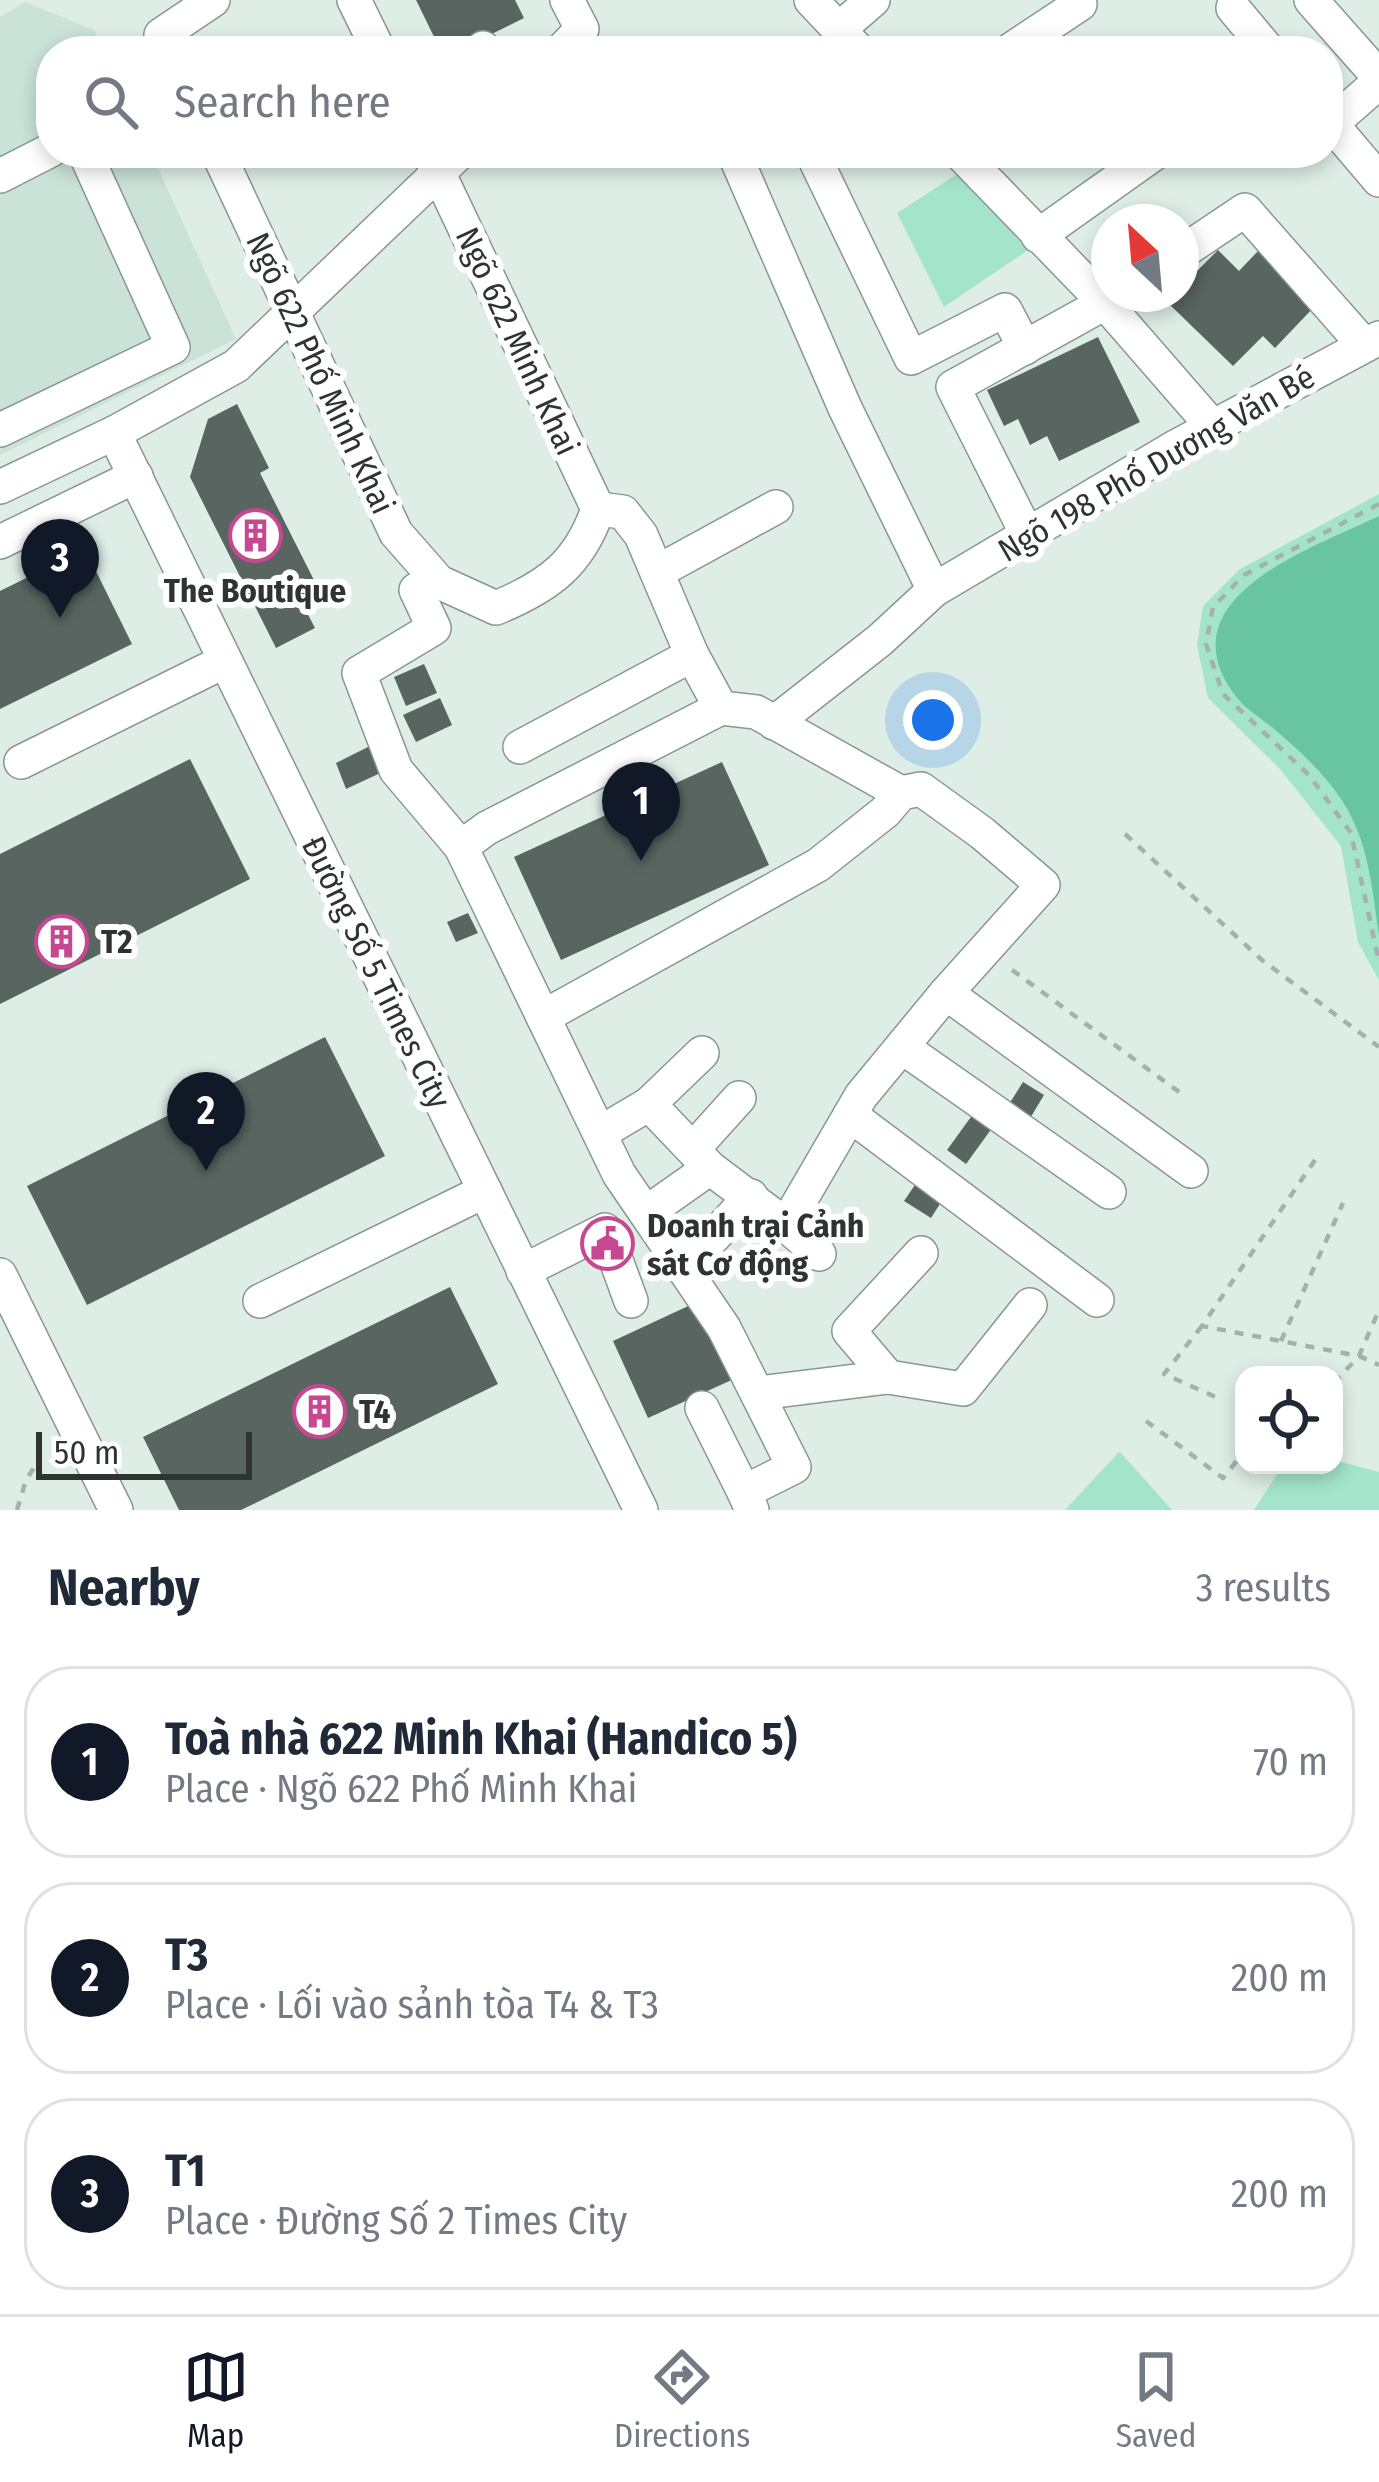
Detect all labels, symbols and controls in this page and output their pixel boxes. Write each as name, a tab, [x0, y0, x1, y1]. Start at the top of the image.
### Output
search box	[36, 36, 1343, 168]
icon: search	[78, 69, 144, 135]
text: Search here	[174, 75, 391, 129]
north arrow	[1091, 204, 1199, 312]
street label: Ngõ 622 Minh Khai	[447, 221, 587, 462]
street label: Ngõ 622 Phố Minh Khai	[237, 226, 403, 520]
street label: Ngõ 198 Phố Dương Văn Bé	[991, 357, 1322, 571]
building icon: The Boutique	[227, 508, 283, 564]
pin: 3	[21, 519, 99, 618]
place label: The Boutique	[164, 571, 346, 611]
your location	[903, 690, 963, 750]
pin: 1	[602, 762, 680, 861]
street label: Đường Số 5 Times City	[293, 830, 459, 1115]
building icon: T2	[34, 913, 90, 969]
place label: T2	[101, 922, 132, 962]
pin: 2	[167, 1072, 245, 1171]
place label: Doanh trại Cảnh sát Cơ động	[647, 1206, 864, 1284]
public building icon: Doanh trại Cảnh sát Cơ động	[580, 1216, 636, 1272]
map controls	[1235, 1366, 1343, 1474]
button: locate	[1235, 1366, 1343, 1474]
building icon: T4	[292, 1383, 348, 1439]
place label: T4	[359, 1392, 391, 1432]
scale bar	[36, 1426, 252, 1479]
text: 50 m	[54, 1433, 119, 1473]
text: Nearby	[48, 1557, 200, 1619]
text: 3 results	[1196, 1565, 1331, 1611]
text: Toà nhà 622 Minh Khai (Handico 5)	[165, 1712, 797, 1766]
text: 1	[82, 1739, 98, 1785]
text: 70 m	[1253, 1739, 1328, 1785]
text: Place · Ngõ 622 Phố Minh Khai	[165, 1766, 637, 1812]
text: T3	[165, 1928, 208, 1982]
text: 2	[81, 1955, 99, 2001]
text: 200 m	[1231, 1955, 1328, 2001]
text: Place · Lối vào sảnh tòa T4 & T3	[165, 1982, 659, 2028]
text: T1	[165, 2144, 205, 2198]
text: 3	[81, 2171, 99, 2217]
text: 200 m	[1231, 2171, 1328, 2217]
text: Place · Đường Số 2 Times City	[165, 2198, 627, 2244]
tab: Map	[183, 2344, 249, 2456]
tab: Directions	[614, 2344, 750, 2456]
tab: Saved	[1116, 2344, 1196, 2456]

